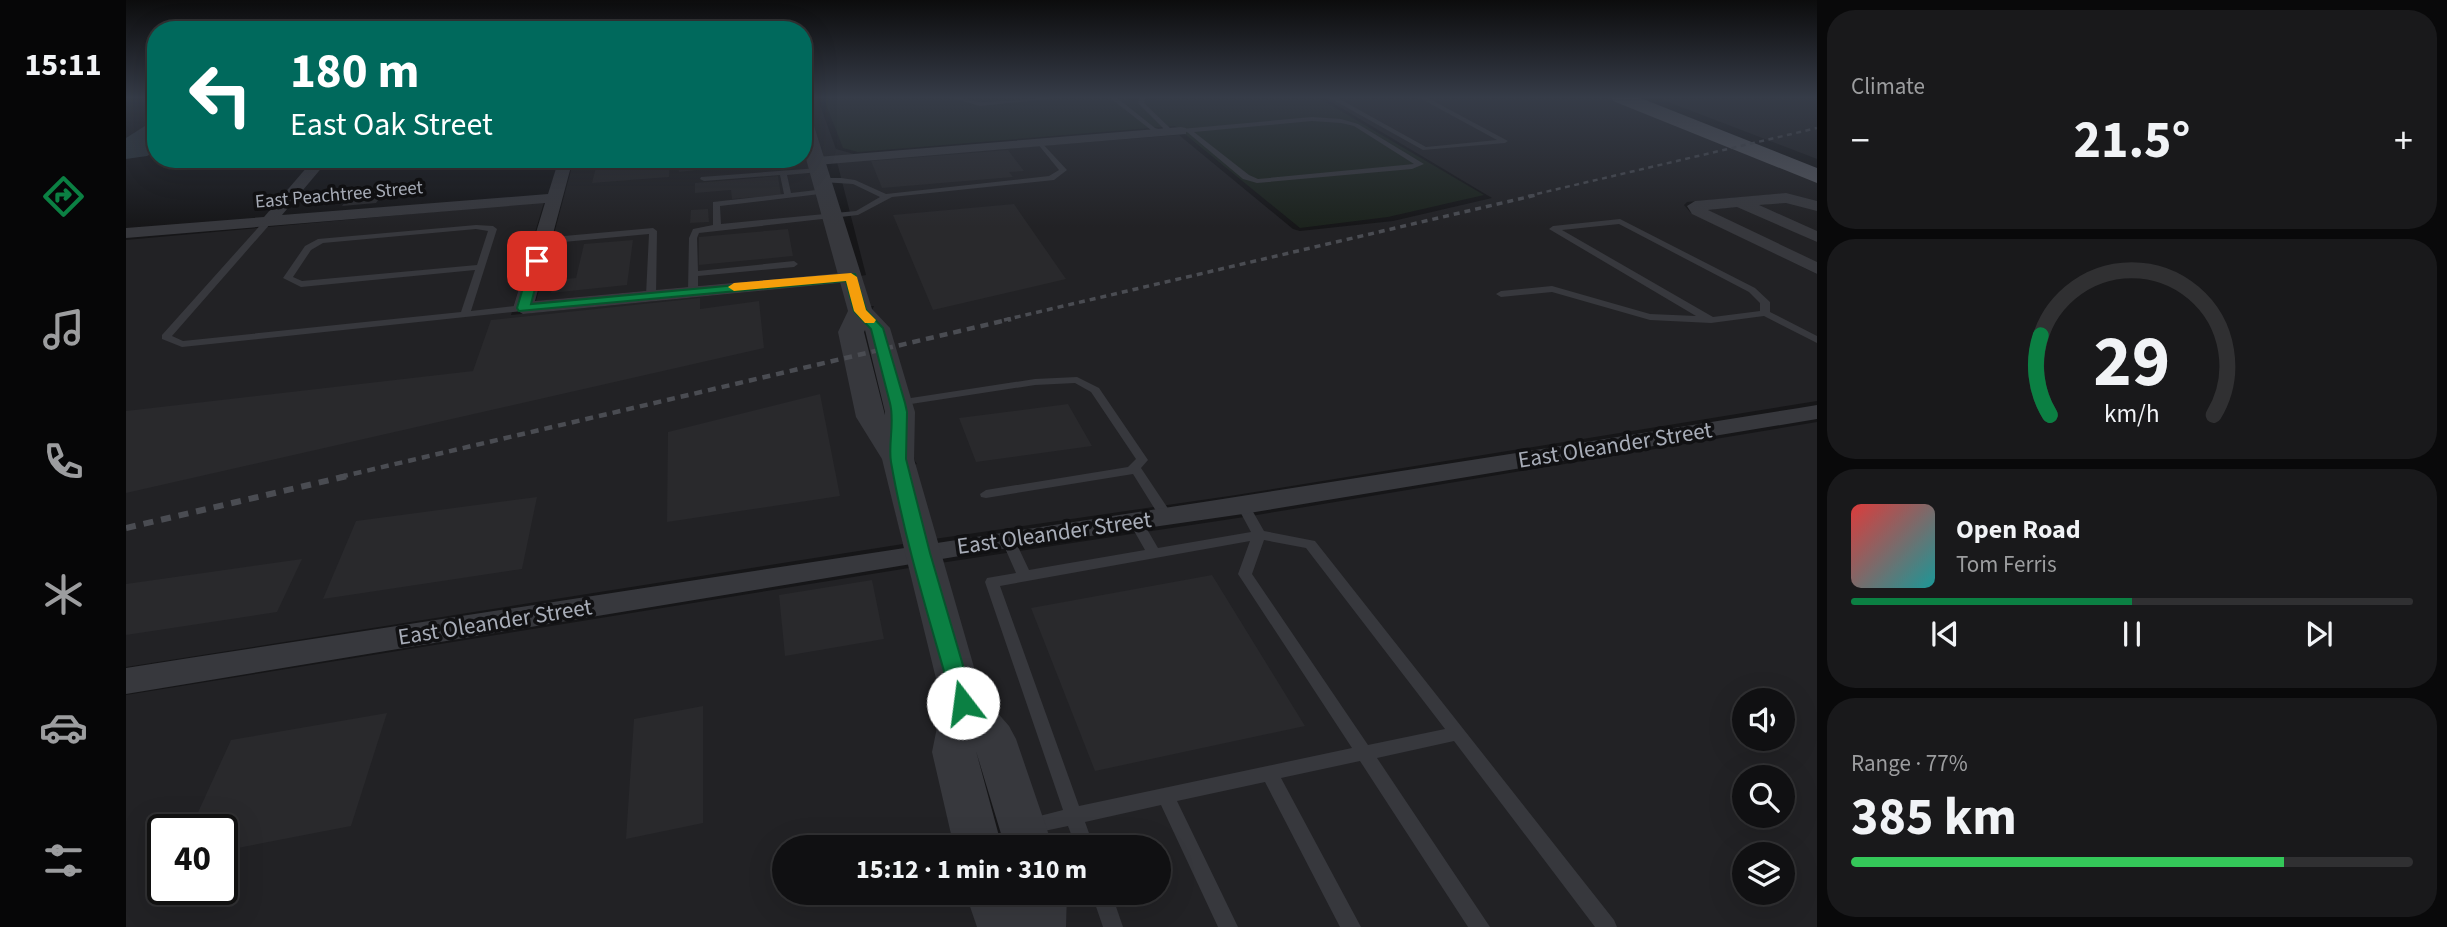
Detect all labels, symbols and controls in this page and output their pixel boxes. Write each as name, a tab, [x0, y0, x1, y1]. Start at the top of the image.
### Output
text: 180 m	[290, 37, 419, 107]
text: 15:11	[24, 42, 102, 88]
icon: left	[175, 49, 266, 140]
text: Climate	[1851, 70, 1925, 103]
text: East Oak Street	[290, 102, 493, 148]
text: 21.5°	[2074, 104, 2190, 178]
text: −	[1851, 114, 1870, 168]
text: +	[2394, 114, 2413, 168]
icon: directions	[39, 172, 88, 221]
street label: East Peachtree Street	[254, 174, 425, 216]
pin	[507, 231, 567, 291]
icon: arrive	[518, 242, 556, 280]
icon: music	[39, 305, 88, 354]
text: 29	[2094, 310, 2170, 414]
text: km/h	[2104, 396, 2160, 432]
street label: East Oleander Street	[1516, 413, 1715, 477]
icon: phone	[39, 437, 88, 486]
street label: East Oleander Street	[955, 503, 1154, 563]
text: Open Road	[1956, 511, 2081, 548]
text: Tom Ferris	[1956, 548, 2057, 581]
icon: climate	[39, 570, 88, 619]
street label: East Oleander Street	[396, 590, 595, 654]
icon: previous	[1926, 615, 1964, 653]
icon: pause	[2113, 615, 2151, 653]
icon: next	[2300, 615, 2338, 653]
position arrow	[926, 666, 1000, 740]
map controls	[1732, 688, 1795, 905]
button: sound	[1732, 688, 1795, 751]
icon: car	[39, 703, 88, 752]
text: Range · 77%	[1851, 747, 1968, 780]
button: search	[1732, 765, 1795, 828]
text: 385 km	[1851, 781, 2017, 855]
speed limit sign: 40	[147, 814, 238, 905]
icon: filters	[39, 836, 88, 885]
button: layers	[1732, 842, 1795, 905]
text: 15:12 · 1 min · 310 m	[856, 851, 1087, 888]

